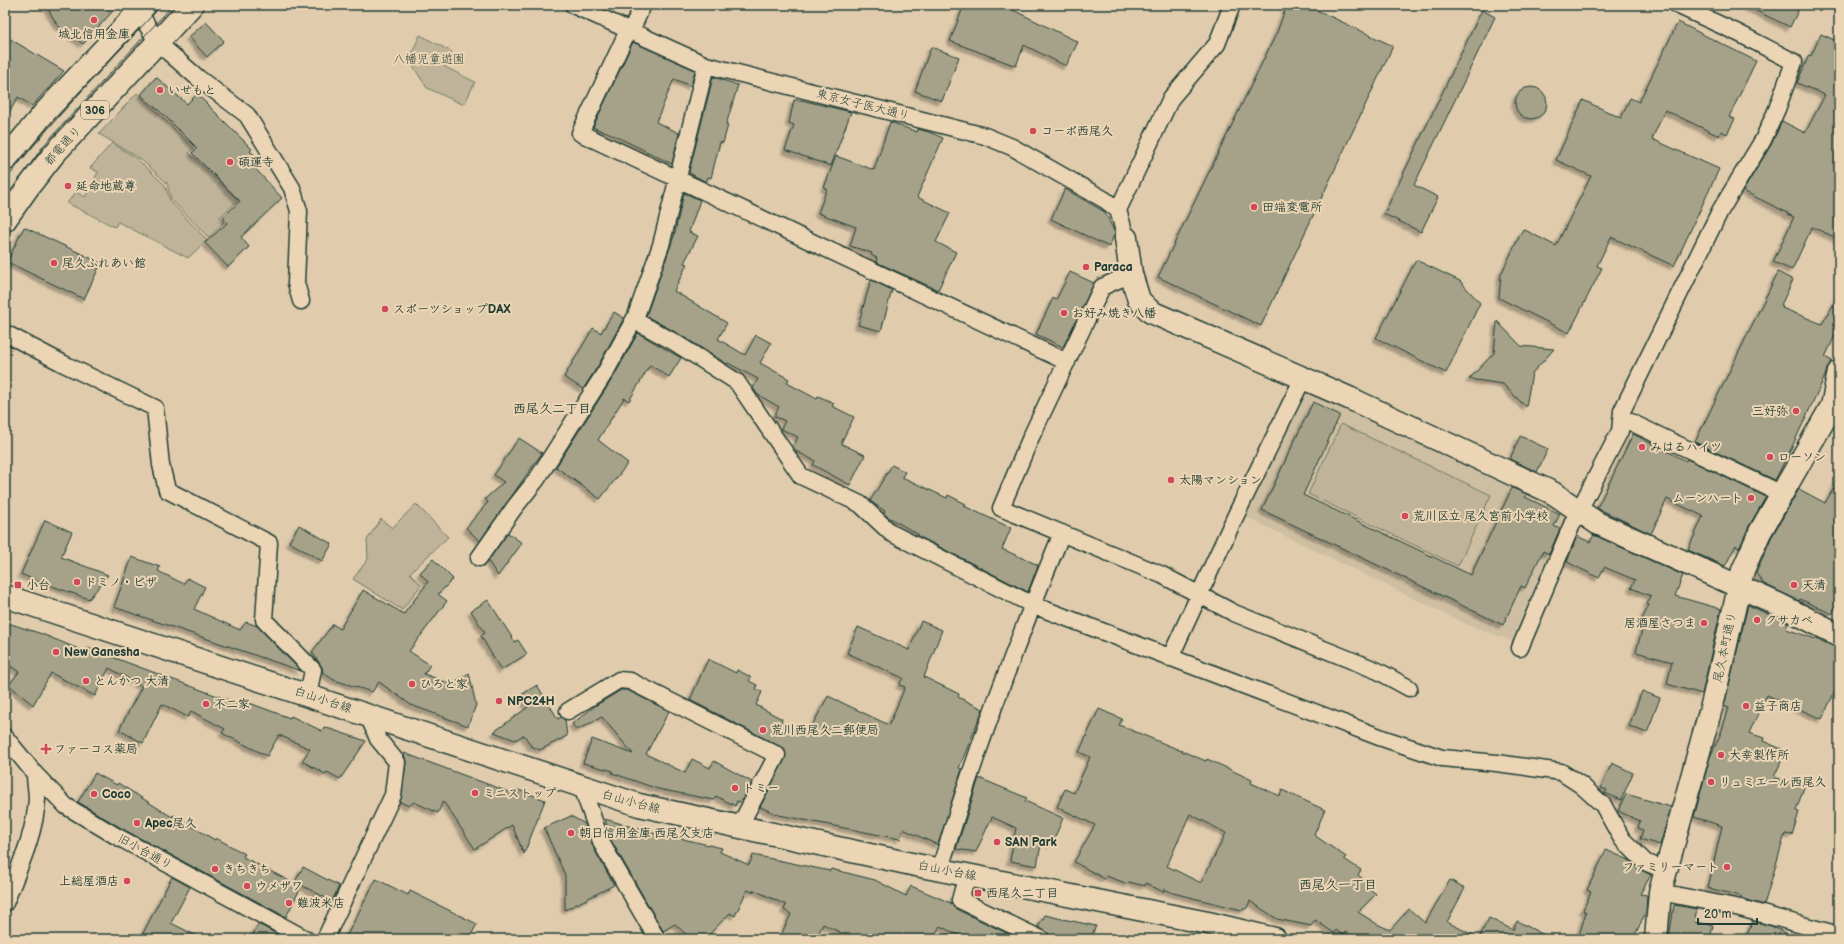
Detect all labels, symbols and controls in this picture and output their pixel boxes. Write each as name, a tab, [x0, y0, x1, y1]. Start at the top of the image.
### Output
marker: 城北信用金庫	[89, 15, 99, 25]
place label: 城北信用金庫	[58, 27, 130, 42]
park label: 八幡児童遊園	[393, 52, 465, 67]
place label: いせもと	[168, 83, 216, 98]
marker: いせもと	[155, 85, 165, 95]
street label: 東京女子医大通り	[815, 86, 911, 124]
road number: 306	[81, 101, 109, 119]
street label: 都電通り	[41, 123, 85, 169]
place label: コーポ西尾久	[1041, 124, 1113, 139]
marker: コーポ西尾久	[1028, 126, 1038, 136]
place label: 碩運寺	[238, 155, 274, 170]
marker: 碩運寺	[225, 157, 235, 167]
place label: 延命地蔵尊	[76, 179, 136, 194]
marker: 延命地蔵尊	[63, 181, 73, 191]
place label: 田端変電所	[1262, 200, 1323, 215]
marker: 田端変電所	[1249, 202, 1259, 212]
place label: 尾久ふれあい館	[62, 256, 146, 271]
marker: 尾久ふれあい館	[49, 258, 59, 268]
place label: Paraca	[1094, 260, 1133, 275]
marker: Paraca	[1081, 262, 1091, 272]
place label: スポーツショップDAX	[393, 302, 511, 317]
marker: スポーツショップDAX	[380, 304, 390, 314]
place label: お好み焼き八幡	[1072, 306, 1156, 321]
marker: お好み焼き八幡	[1059, 308, 1069, 318]
district label: 西尾久二丁目	[513, 401, 591, 417]
place label: 三好弥	[1752, 404, 1788, 419]
marker: 三好弥	[1791, 406, 1801, 416]
place label: みはるハイツ	[1650, 440, 1722, 455]
marker: みはるハイツ	[1637, 442, 1647, 452]
place label: ローソン	[1778, 450, 1826, 465]
marker: ローソン	[1765, 452, 1775, 462]
place label: 太陽マンション	[1179, 473, 1262, 488]
marker: 太陽マンション	[1166, 475, 1176, 485]
place label: ムーンハート	[1672, 491, 1743, 506]
marker: ムーンハート	[1746, 493, 1756, 503]
place label: 荒川区立 尾久宮前小学校	[1413, 509, 1548, 524]
marker: 荒川区立 尾久宮前小学校	[1400, 511, 1410, 521]
place label: ドミノ・ピザ	[85, 575, 157, 590]
marker: ドミノ・ピザ	[72, 577, 82, 587]
place label: 小台	[26, 578, 50, 593]
place label: 天清	[1802, 578, 1826, 593]
marker: 小台	[13, 580, 23, 590]
marker: 天清	[1789, 580, 1799, 590]
street label: 尾久本町通り	[1710, 610, 1740, 684]
place label: クサカベ	[1765, 613, 1813, 628]
marker: クサカベ	[1752, 615, 1762, 625]
place label: 居酒屋さつま	[1624, 616, 1696, 631]
marker: 居酒屋さつま	[1699, 618, 1709, 628]
place label: New Ganesha	[64, 645, 140, 660]
marker: New Ganesha	[51, 647, 61, 657]
place label: とんかつ 大清	[94, 674, 169, 689]
marker: とんかつ 大清	[81, 676, 91, 686]
place label: ひろと家	[420, 677, 468, 692]
marker: ひろと家	[407, 679, 417, 689]
street label: 白山小台線	[292, 684, 354, 716]
place label: NPC24H	[507, 694, 555, 709]
marker: NPC24H	[494, 696, 504, 706]
place label: 不二家	[214, 697, 250, 712]
marker: 不二家	[201, 699, 211, 709]
place label: 益子商店	[1754, 699, 1802, 714]
marker: 益子商店	[1741, 701, 1751, 711]
place label: 荒川西尾久二郵便局	[771, 723, 879, 738]
marker: 荒川西尾久二郵便局	[758, 725, 768, 735]
place label: ファーコス薬局	[54, 742, 138, 757]
marker: ファーコス薬局	[41, 744, 51, 754]
place label: 大幸製作所	[1729, 748, 1790, 763]
marker: 大幸製作所	[1716, 750, 1726, 760]
place label: リュミエール西尾久	[1719, 775, 1826, 790]
marker: リュミエール西尾久	[1706, 777, 1716, 787]
place label: トミー	[743, 781, 779, 796]
marker: トミー	[730, 783, 740, 793]
place label: ミニストップ	[483, 786, 556, 801]
place label: Coco	[102, 787, 131, 802]
street label: 白山小台線	[600, 787, 662, 817]
marker: ミニストップ	[470, 788, 480, 798]
marker: Coco	[89, 789, 99, 799]
place label: Apec尾久	[144, 816, 196, 831]
marker: Apec尾久	[132, 818, 142, 828]
place label: 朝日信用金庫 西尾久支店	[579, 826, 714, 841]
marker: 朝日信用金庫 西尾久支店	[566, 828, 576, 838]
street label: 旧小台通り	[115, 831, 175, 873]
place label: SAN Park	[1005, 835, 1058, 850]
marker: SAN Park	[992, 837, 1002, 847]
street label: 白山小台線	[916, 858, 978, 884]
place label: ファミリーマート	[1623, 860, 1719, 875]
place label: きちきち	[223, 862, 271, 877]
marker: ファミリーマート	[1722, 862, 1732, 872]
marker: きちきち	[210, 864, 220, 874]
place label: 上総屋酒店	[59, 874, 119, 889]
marker: 上総屋酒店	[122, 876, 132, 886]
district label: 西尾久一丁目	[1299, 877, 1377, 893]
place label: ウメザワ	[255, 879, 303, 894]
marker: ウメザワ	[242, 881, 252, 891]
place label: 西尾久二丁目	[986, 886, 1058, 901]
marker: 西尾久二丁目	[973, 888, 983, 898]
place label: 難波米店	[297, 896, 345, 911]
marker: 難波米店	[284, 898, 294, 908]
scale bar	[1698, 900, 1757, 926]
text: 20 m	[1704, 907, 1731, 922]

